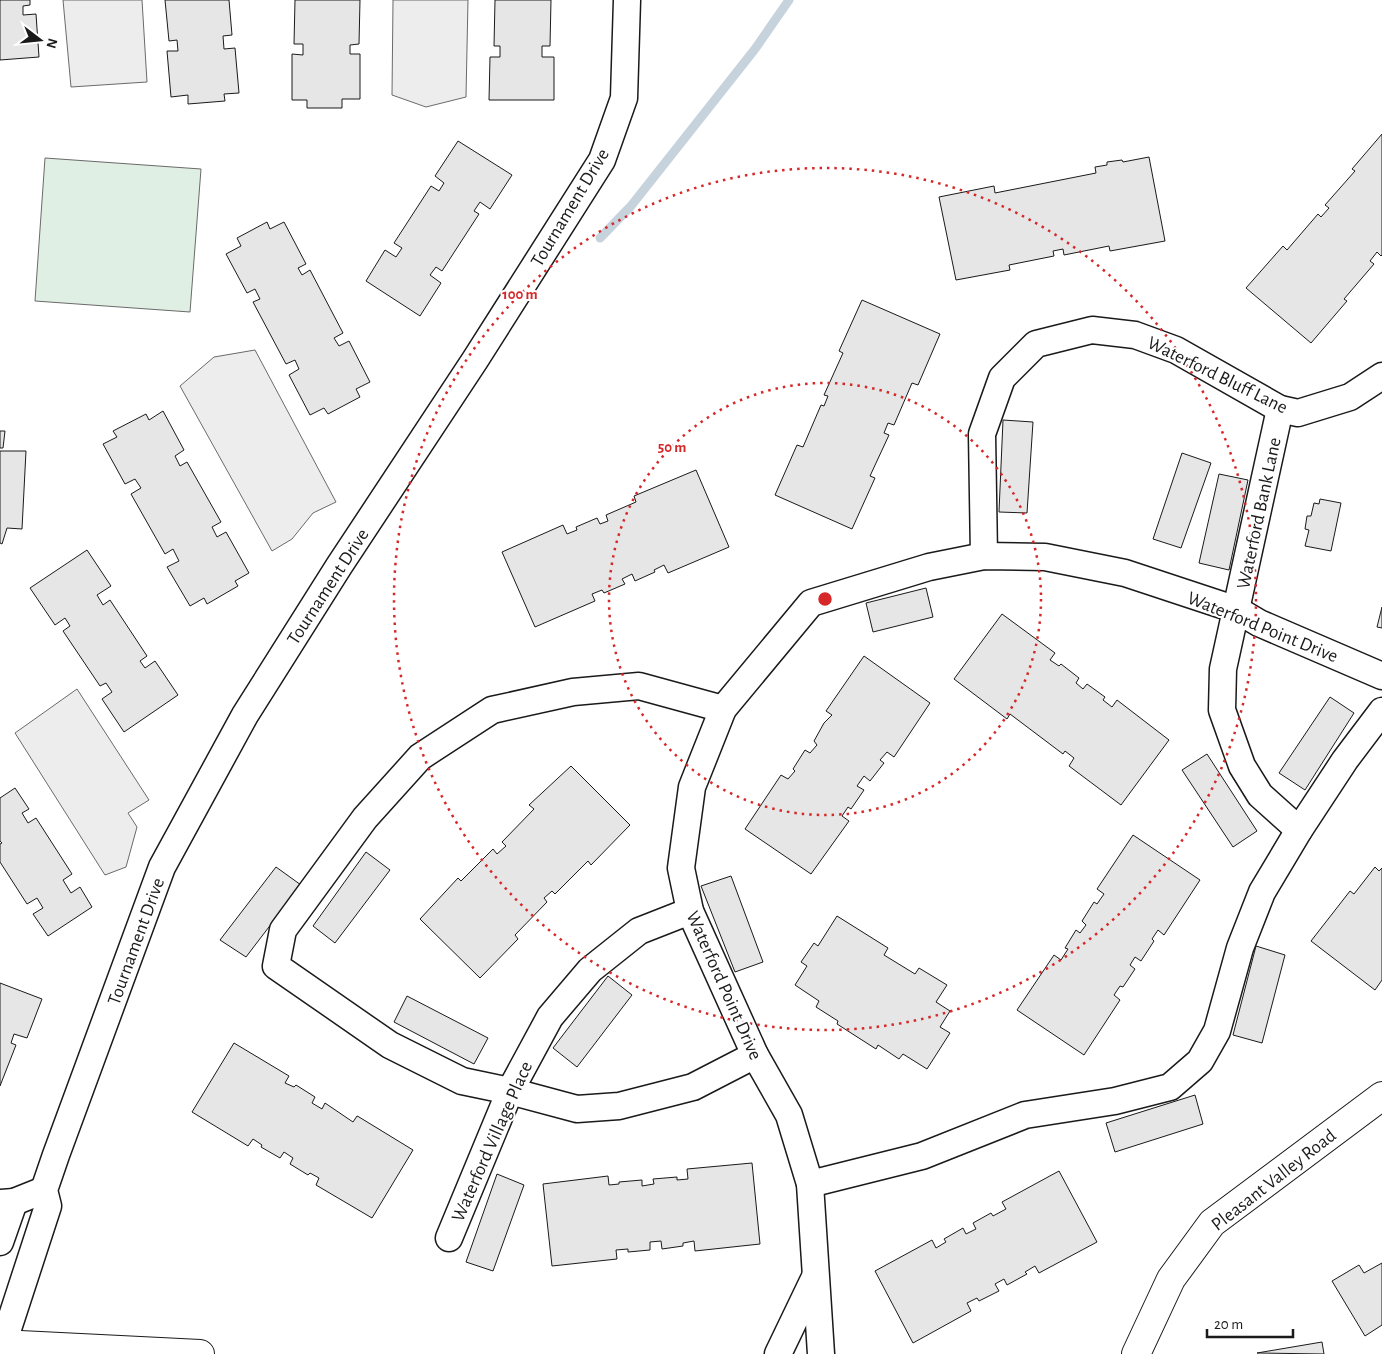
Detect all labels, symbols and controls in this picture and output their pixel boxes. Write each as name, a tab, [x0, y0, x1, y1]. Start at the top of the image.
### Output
north arrow	[15, 15, 65, 65]
text: N	[43, 37, 60, 50]
street label: Tournament Drive	[528, 145, 613, 270]
text: 100 m	[502, 287, 538, 302]
street label: Waterford Bluff Lane	[1144, 333, 1290, 417]
street label: Waterford Bank Lane	[1234, 436, 1285, 591]
text: 50 m	[658, 440, 686, 455]
street label: Tournament Drive	[284, 525, 373, 648]
street label: Waterford Point Drive	[1184, 589, 1340, 666]
centre of rings	[816, 590, 834, 608]
street label: Tournament Drive	[105, 875, 168, 1008]
street label: Waterford Point Drive	[682, 908, 765, 1063]
street label: Waterford Village Place	[448, 1059, 536, 1225]
street label: Pleasant Valley Road	[1208, 1126, 1340, 1235]
scale bar	[1207, 1306, 1293, 1338]
text: 20 m	[1214, 1317, 1243, 1332]

